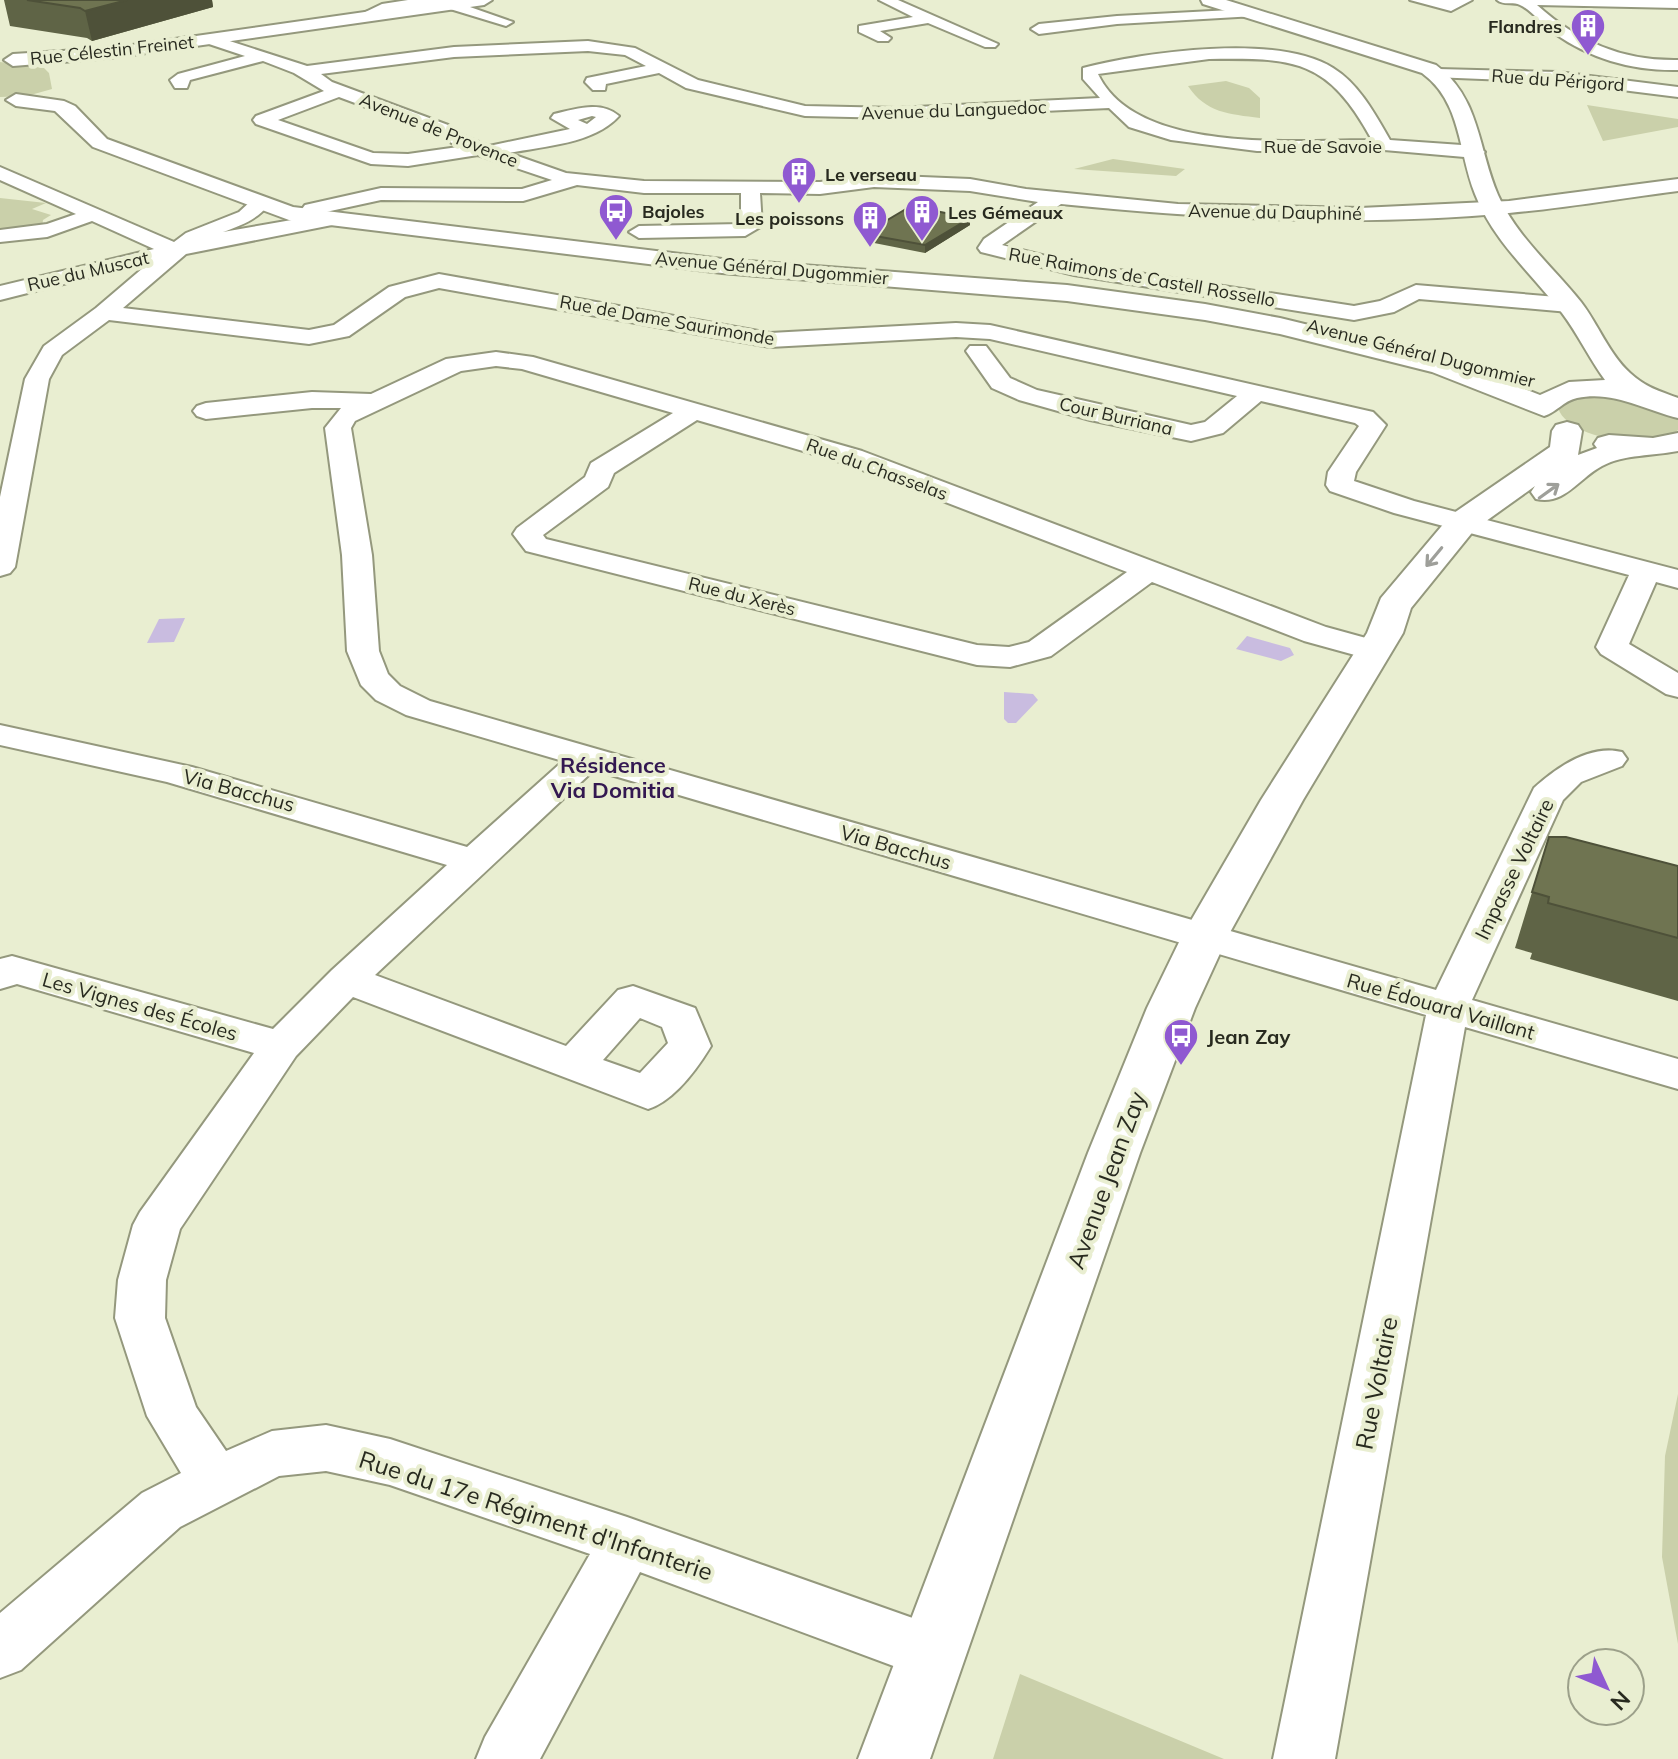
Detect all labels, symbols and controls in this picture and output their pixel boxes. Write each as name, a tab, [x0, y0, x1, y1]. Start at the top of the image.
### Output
building icon: Flandres	[1569, 7, 1607, 57]
place label: Flandres	[1488, 15, 1562, 38]
street label: Rue Célestin Freinet	[29, 30, 195, 70]
street label: Rue du Périgord	[1491, 64, 1625, 96]
street label: Avenue de Provence	[356, 88, 522, 172]
street label: Avenue du Languedoc	[861, 95, 1047, 125]
street label: Rue de Savoie	[1264, 135, 1382, 158]
building icon: Le verseau	[780, 155, 818, 205]
place label: Le verseau	[825, 163, 917, 186]
bus stop icon: Bajoles	[597, 192, 635, 242]
building icon: Les Gémeaux	[903, 193, 941, 243]
building icon: Les poissons	[851, 199, 889, 249]
street label: Avenue du Dauphiné	[1188, 199, 1362, 225]
place label: Bajoles	[642, 200, 705, 223]
place label: Les Gémeaux	[948, 201, 1064, 224]
place label: Les poissons	[735, 207, 844, 230]
street label: Rue Raimons de Castell Rossello	[1007, 242, 1277, 312]
street label: Rue du Muscat	[25, 246, 151, 296]
street label: Avenue Général Dugommier	[654, 246, 890, 290]
street label: Rue de Dame Saurimonde	[558, 290, 776, 350]
street label: Avenue Général Dugommier	[1305, 314, 1538, 393]
street label: Cour Burriana	[1057, 392, 1175, 440]
street label: Rue du Chasselas	[803, 433, 951, 505]
one-way arrow	[1538, 482, 1559, 499]
one-way arrow	[1425, 547, 1443, 567]
street label: Rue du Xerès	[686, 572, 798, 620]
district label: Résidence Via Domitia	[550, 751, 675, 804]
street label: Via Bacchus	[181, 763, 297, 817]
street label: Impasse Voltaire	[1469, 795, 1559, 943]
street label: Via Bacchus	[838, 819, 954, 875]
street label: Les Vignes des Écoles	[40, 966, 240, 1046]
street label: Rue Édouard Vaillant	[1344, 967, 1538, 1045]
bus stop icon: Jean Zay	[1162, 1017, 1200, 1067]
place label: Jean Zay	[1207, 1024, 1290, 1049]
street label: Avenue Jean Zay	[1060, 1087, 1152, 1273]
street label: Rue Voltaire	[1348, 1314, 1404, 1452]
street label: Rue du 17e Régiment d'Infanterie	[355, 1444, 717, 1586]
north arrow	[1566, 1647, 1646, 1727]
text: N	[1605, 1685, 1636, 1717]

